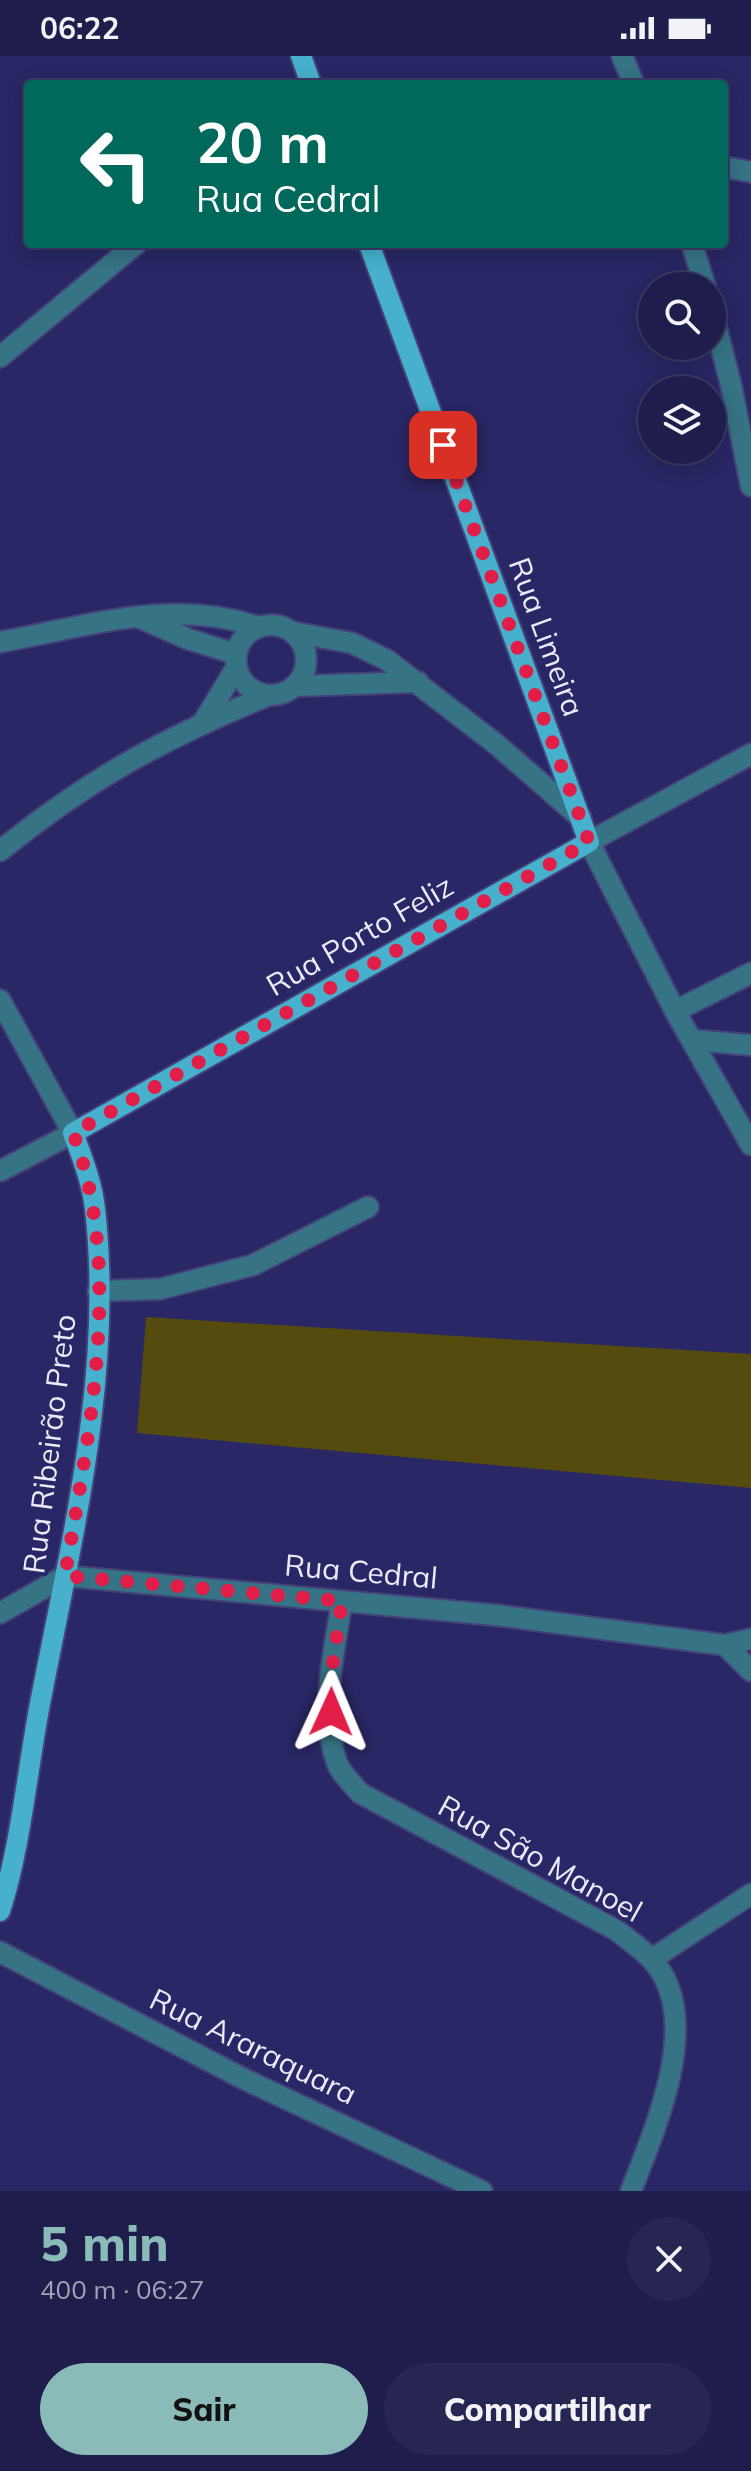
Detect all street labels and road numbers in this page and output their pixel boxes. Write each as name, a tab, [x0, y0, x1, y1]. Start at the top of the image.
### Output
street label: Rua Limeira	[501, 552, 593, 721]
street label: Rua Porto Feliz	[259, 866, 460, 1004]
street label: Rua Ribeirão Preto	[14, 1312, 84, 1576]
street label: Rua Cedral	[283, 1545, 439, 1597]
street label: Rua São Manoel	[432, 1786, 649, 1930]
street label: Rua Araraquara	[144, 1980, 363, 2113]

